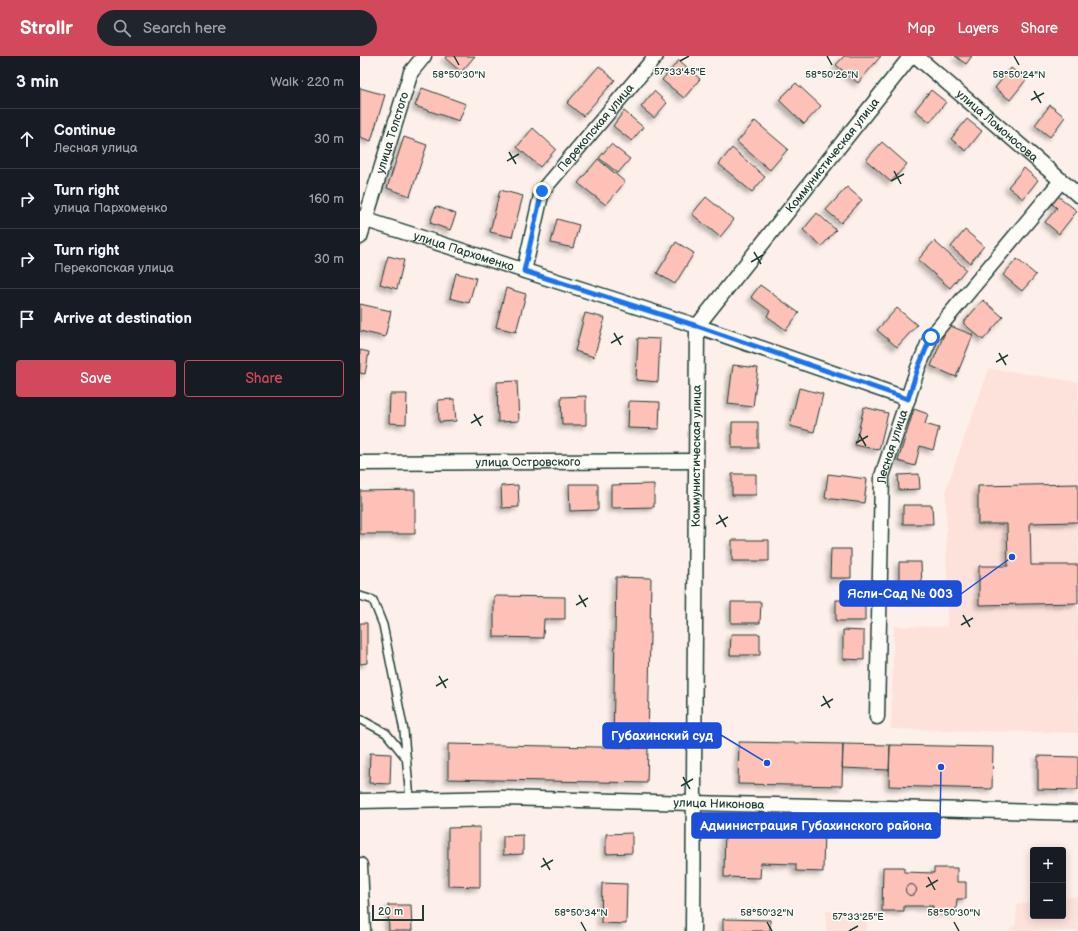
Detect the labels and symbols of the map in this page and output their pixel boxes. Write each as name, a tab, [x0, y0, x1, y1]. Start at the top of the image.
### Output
text: 57°33'45"E	[654, 66, 706, 78]
text: 58°50'30"N	[432, 69, 486, 81]
text: 58°50'26"N	[805, 69, 859, 81]
text: 58°50'24"N	[992, 69, 1046, 81]
street label: Перекопская улица	[554, 80, 637, 175]
street label: улица Ломоносова	[953, 86, 1041, 165]
street label: улица Толстого	[373, 90, 412, 176]
street label: Коммунистическая улица	[782, 95, 882, 216]
route end	[533, 182, 551, 200]
street label: улица Пархоменко	[412, 228, 516, 274]
route start	[922, 328, 940, 346]
street label: Коммунистическая улица	[688, 385, 704, 527]
street label: Лесная улица	[874, 408, 911, 485]
street label: улица Островского	[475, 454, 581, 470]
callout: Ясли-Сад № 003	[840, 581, 961, 606]
text: Ясли-Сад № 003	[847, 586, 953, 602]
callout: Губахинский суд	[603, 723, 721, 748]
text: Губахинский суд	[611, 728, 713, 744]
street label: улица Никонова	[673, 795, 765, 812]
callout: Администрация Губахинского района	[692, 813, 940, 838]
text: Администрация Губахинского района	[699, 818, 932, 834]
scale bar	[372, 903, 424, 922]
text: 58°50'34"N	[554, 907, 608, 919]
text: 58°50'32"N	[740, 907, 794, 919]
text: 58°50'30"N	[927, 907, 981, 919]
text: 57°33'25"E	[832, 911, 884, 923]

